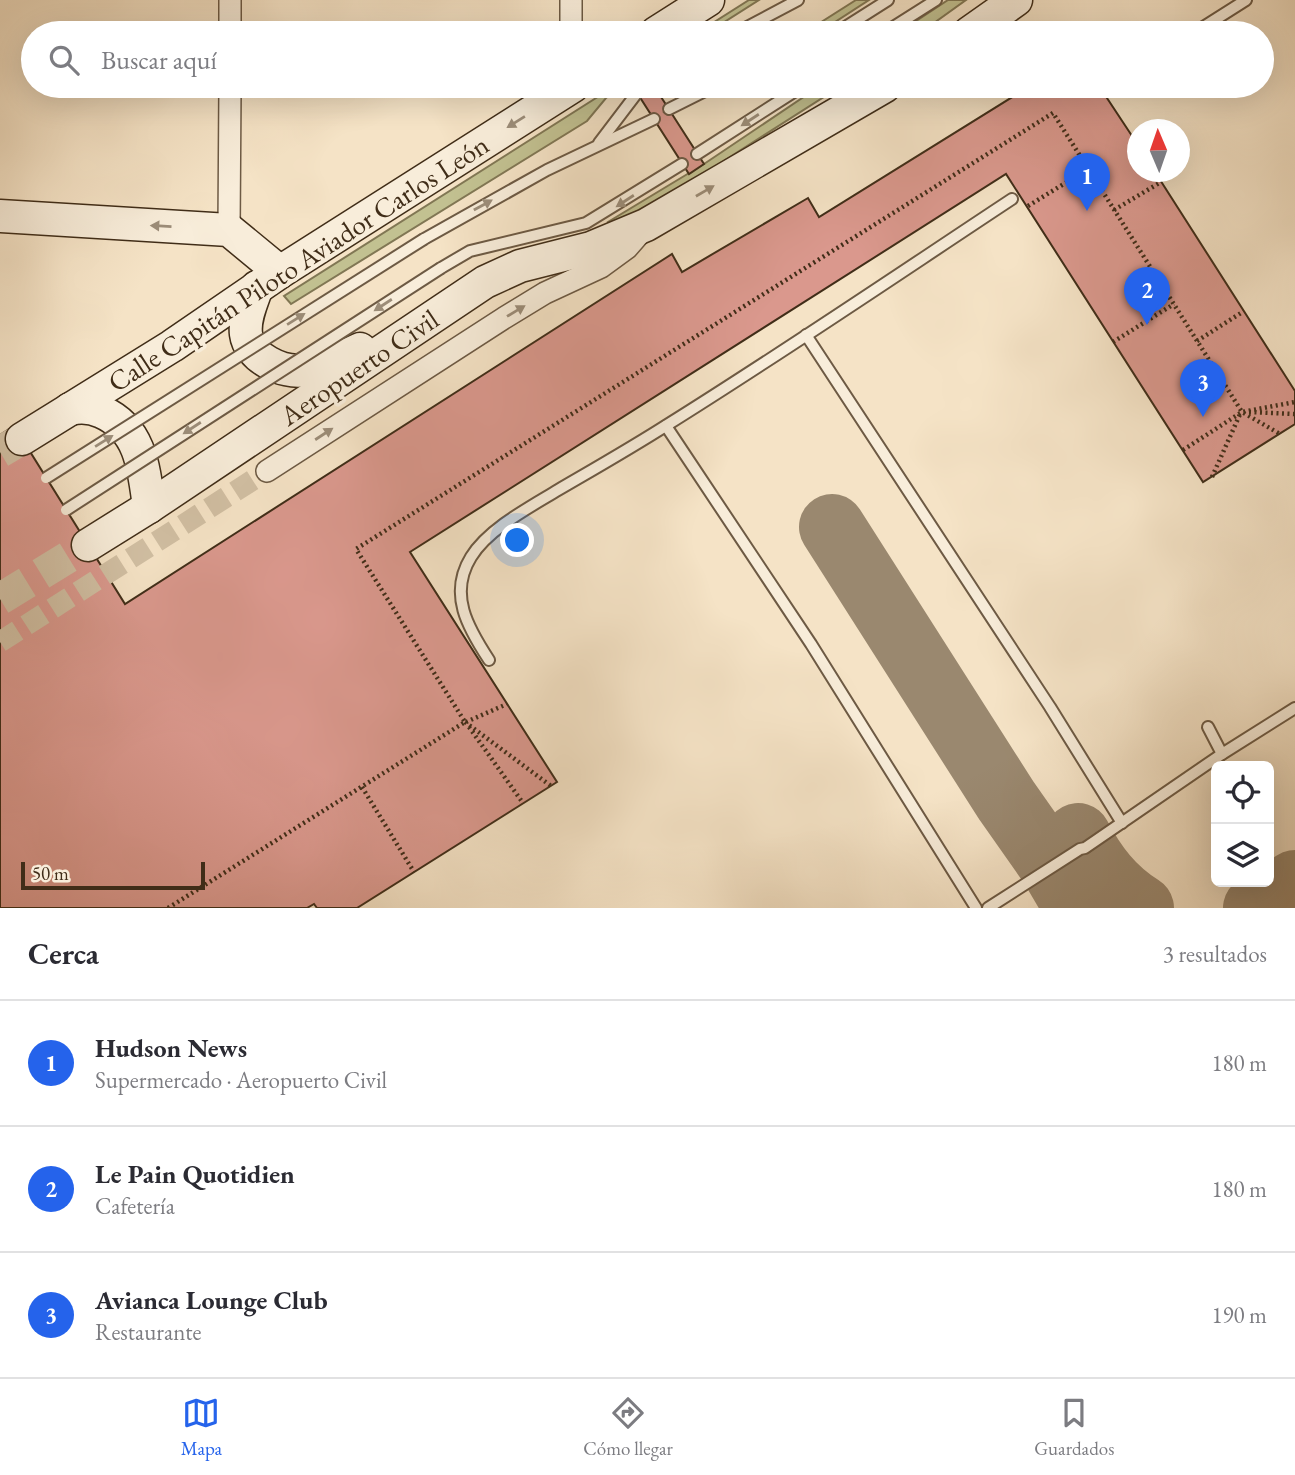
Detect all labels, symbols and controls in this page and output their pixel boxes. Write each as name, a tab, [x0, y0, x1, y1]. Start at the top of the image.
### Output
search box	[21, 21, 1274, 98]
icon: search	[45, 41, 83, 79]
text: Buscar aquí	[101, 43, 217, 77]
one-way arrow	[740, 113, 760, 126]
one-way arrow	[506, 116, 525, 129]
north arrow	[1127, 119, 1190, 182]
street label: Calle Capitán Piloto Aviador Carlos León	[101, 126, 495, 400]
pin: 1	[1064, 153, 1110, 211]
one-way arrow	[696, 185, 715, 197]
one-way arrow	[615, 194, 635, 207]
one-way arrow	[473, 199, 493, 211]
one-way arrow	[150, 220, 172, 231]
pin: 2	[1124, 267, 1170, 325]
one-way arrow	[374, 298, 393, 311]
street label: Aeropuerto Civil	[272, 301, 446, 434]
one-way arrow	[506, 305, 525, 317]
one-way arrow	[286, 313, 305, 326]
pin: 3	[1180, 359, 1226, 417]
one-way arrow	[182, 422, 202, 435]
one-way arrow	[315, 427, 333, 441]
one-way arrow	[94, 435, 113, 448]
your location	[500, 523, 534, 557]
map controls	[1211, 761, 1274, 887]
button: locate	[1211, 761, 1274, 824]
button: layers	[1211, 824, 1274, 887]
scale bar	[21, 859, 205, 891]
text: 50 m	[32, 861, 69, 886]
text: Cerca	[28, 934, 99, 973]
text: 3 resultados	[1163, 939, 1267, 969]
text: Hudson News	[95, 1031, 247, 1065]
text: 1	[45, 1048, 57, 1078]
text: 180 m	[1211, 1048, 1267, 1078]
text: Supermercado · Aeropuerto Civil	[95, 1065, 387, 1095]
text: Le Pain Quotidien	[95, 1157, 295, 1191]
text: 2	[45, 1174, 57, 1204]
text: 180 m	[1211, 1174, 1267, 1204]
text: Cafetería	[95, 1191, 175, 1221]
text: Avianca Lounge Club	[95, 1283, 328, 1317]
text: 3	[45, 1300, 57, 1330]
text: 190 m	[1211, 1300, 1267, 1330]
text: Restaurante	[95, 1317, 202, 1347]
tab: Mapa	[181, 1394, 222, 1461]
tab: Cómo llegar	[583, 1394, 673, 1461]
tab: Guardados	[1034, 1394, 1114, 1461]

